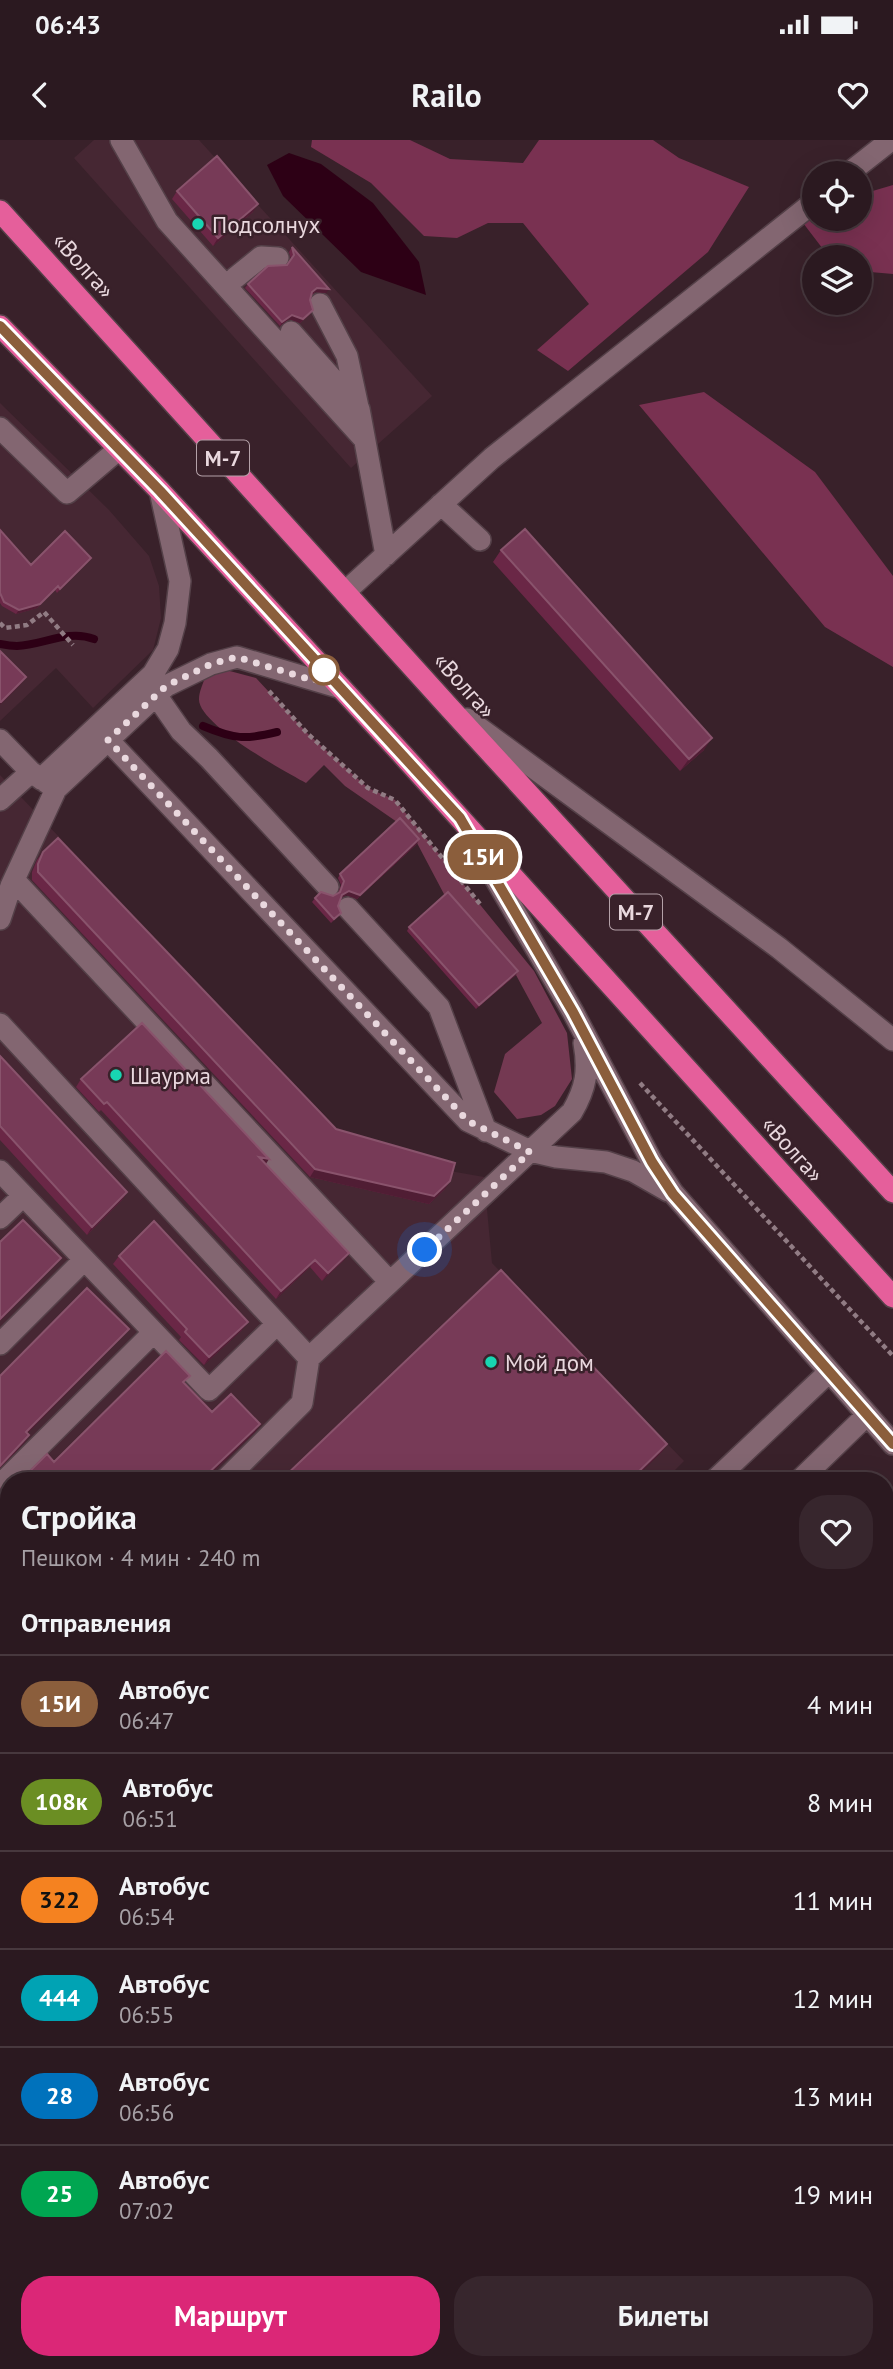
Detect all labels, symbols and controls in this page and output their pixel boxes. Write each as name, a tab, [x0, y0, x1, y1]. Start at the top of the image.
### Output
text: 06:43	[35, 8, 101, 41]
text: Railo	[411, 74, 482, 116]
icon: back	[21, 76, 59, 114]
icon: heart	[834, 76, 872, 114]
map controls	[802, 161, 872, 315]
button: locate	[802, 161, 872, 231]
place label: Подсолнух	[212, 210, 320, 239]
marker: Подсолнух	[190, 216, 206, 232]
street label: «Волга»	[47, 226, 121, 304]
button: layers	[802, 245, 872, 315]
road number: М-7	[197, 440, 249, 476]
street label: «Волга»	[428, 646, 502, 724]
unlabelled marker	[309, 655, 339, 685]
line badge: 15И	[443, 834, 523, 880]
text: 15И	[461, 841, 505, 872]
road number: М-7	[610, 894, 662, 930]
place label: Шаурма	[130, 1061, 211, 1090]
marker: Шаурма	[108, 1067, 124, 1083]
street label: «Волга»	[756, 1110, 830, 1188]
your location	[407, 1232, 442, 1267]
place label: Мой дом	[505, 1348, 594, 1377]
marker: Мой дом	[483, 1354, 499, 1370]
text: Стройка	[21, 1495, 137, 1538]
button: heart	[799, 1495, 873, 1569]
text: Пешком · 4 мин · 240 m	[21, 1543, 260, 1572]
text: Отправления	[21, 1606, 171, 1639]
text: Автобус	[119, 1673, 210, 1706]
text: 15И	[38, 1688, 81, 1719]
text: 4 мин	[807, 1688, 873, 1721]
text: 06:47	[119, 1706, 174, 1735]
text: Автобус	[123, 1771, 213, 1804]
text: 108к	[35, 1786, 88, 1817]
text: 8 мин	[807, 1786, 873, 1819]
text: 06:51	[123, 1804, 178, 1833]
text: Автобус	[119, 1869, 210, 1902]
text: 322	[39, 1884, 80, 1915]
text: 11 мин	[793, 1884, 873, 1917]
text: 06:54	[119, 1902, 174, 1931]
text: Автобус	[119, 1967, 210, 2000]
text: 444	[39, 1982, 80, 2013]
text: 12 мин	[793, 1982, 873, 2015]
text: 06:55	[119, 2000, 174, 2029]
text: Автобус	[119, 2065, 210, 2098]
text: 28	[46, 2080, 73, 2111]
text: 13 мин	[793, 2080, 873, 2113]
text: 06:56	[119, 2098, 174, 2127]
text: Автобус	[119, 2163, 210, 2196]
text: 25	[46, 2178, 73, 2209]
text: 19 мин	[793, 2178, 873, 2211]
text: 07:02	[119, 2196, 174, 2225]
button: Маршрут	[21, 2276, 440, 2356]
button: Билеты	[454, 2276, 873, 2356]

